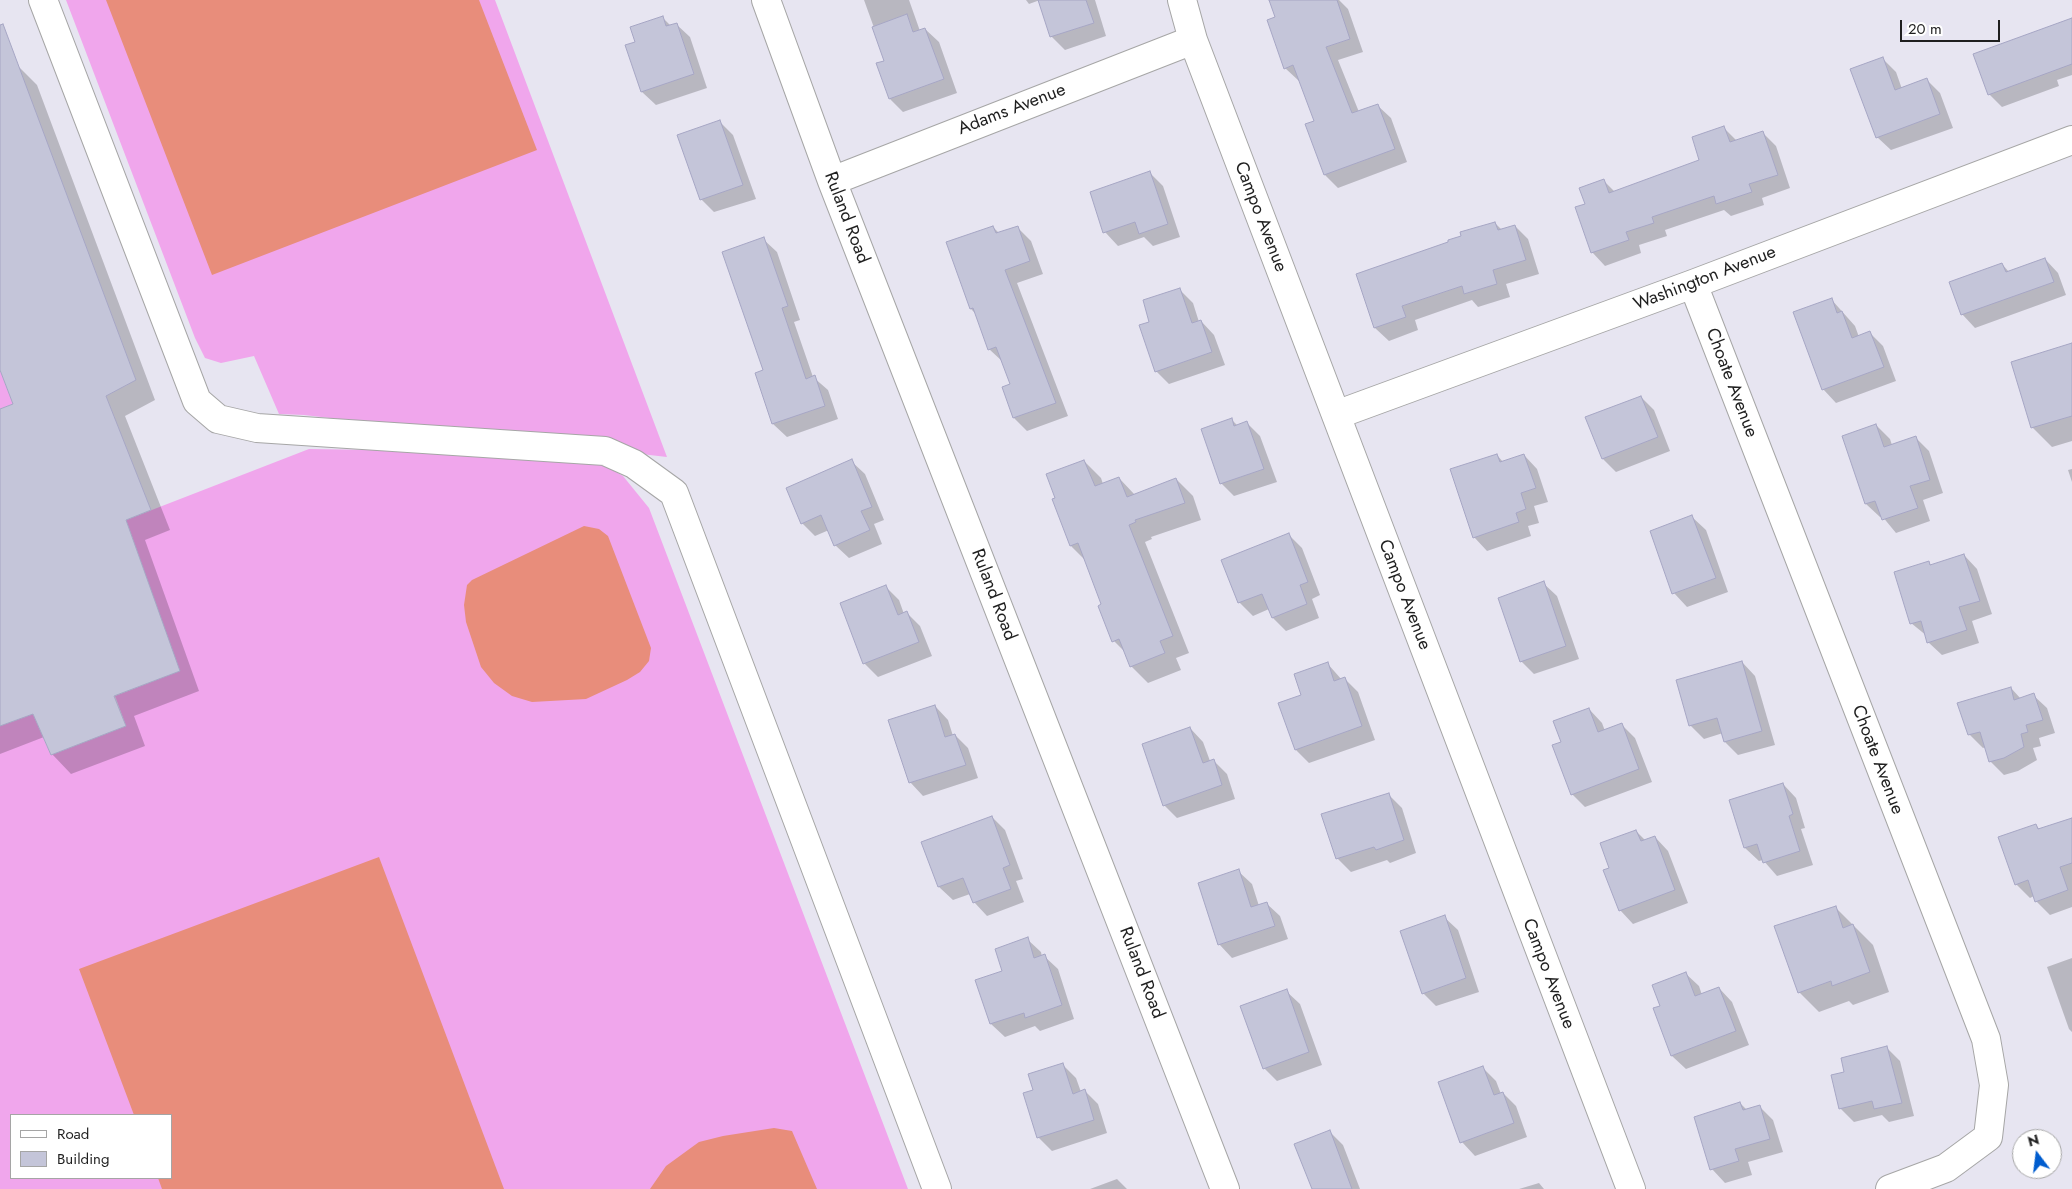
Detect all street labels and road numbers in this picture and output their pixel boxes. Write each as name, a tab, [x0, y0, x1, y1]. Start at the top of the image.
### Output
street label: Adams Avenue	[955, 80, 1069, 140]
street label: Campo Avenue	[1229, 159, 1291, 275]
street label: Ruland Road	[819, 169, 873, 267]
street label: Washington Avenue	[1631, 242, 1779, 316]
street label: Choate Avenue	[1700, 325, 1762, 441]
street label: Campo Avenue	[1373, 537, 1435, 653]
street label: Ruland Road	[966, 546, 1020, 644]
street label: Choate Avenue	[1846, 702, 1908, 818]
street label: Campo Avenue	[1517, 916, 1579, 1032]
street label: Ruland Road	[1114, 924, 1168, 1022]

